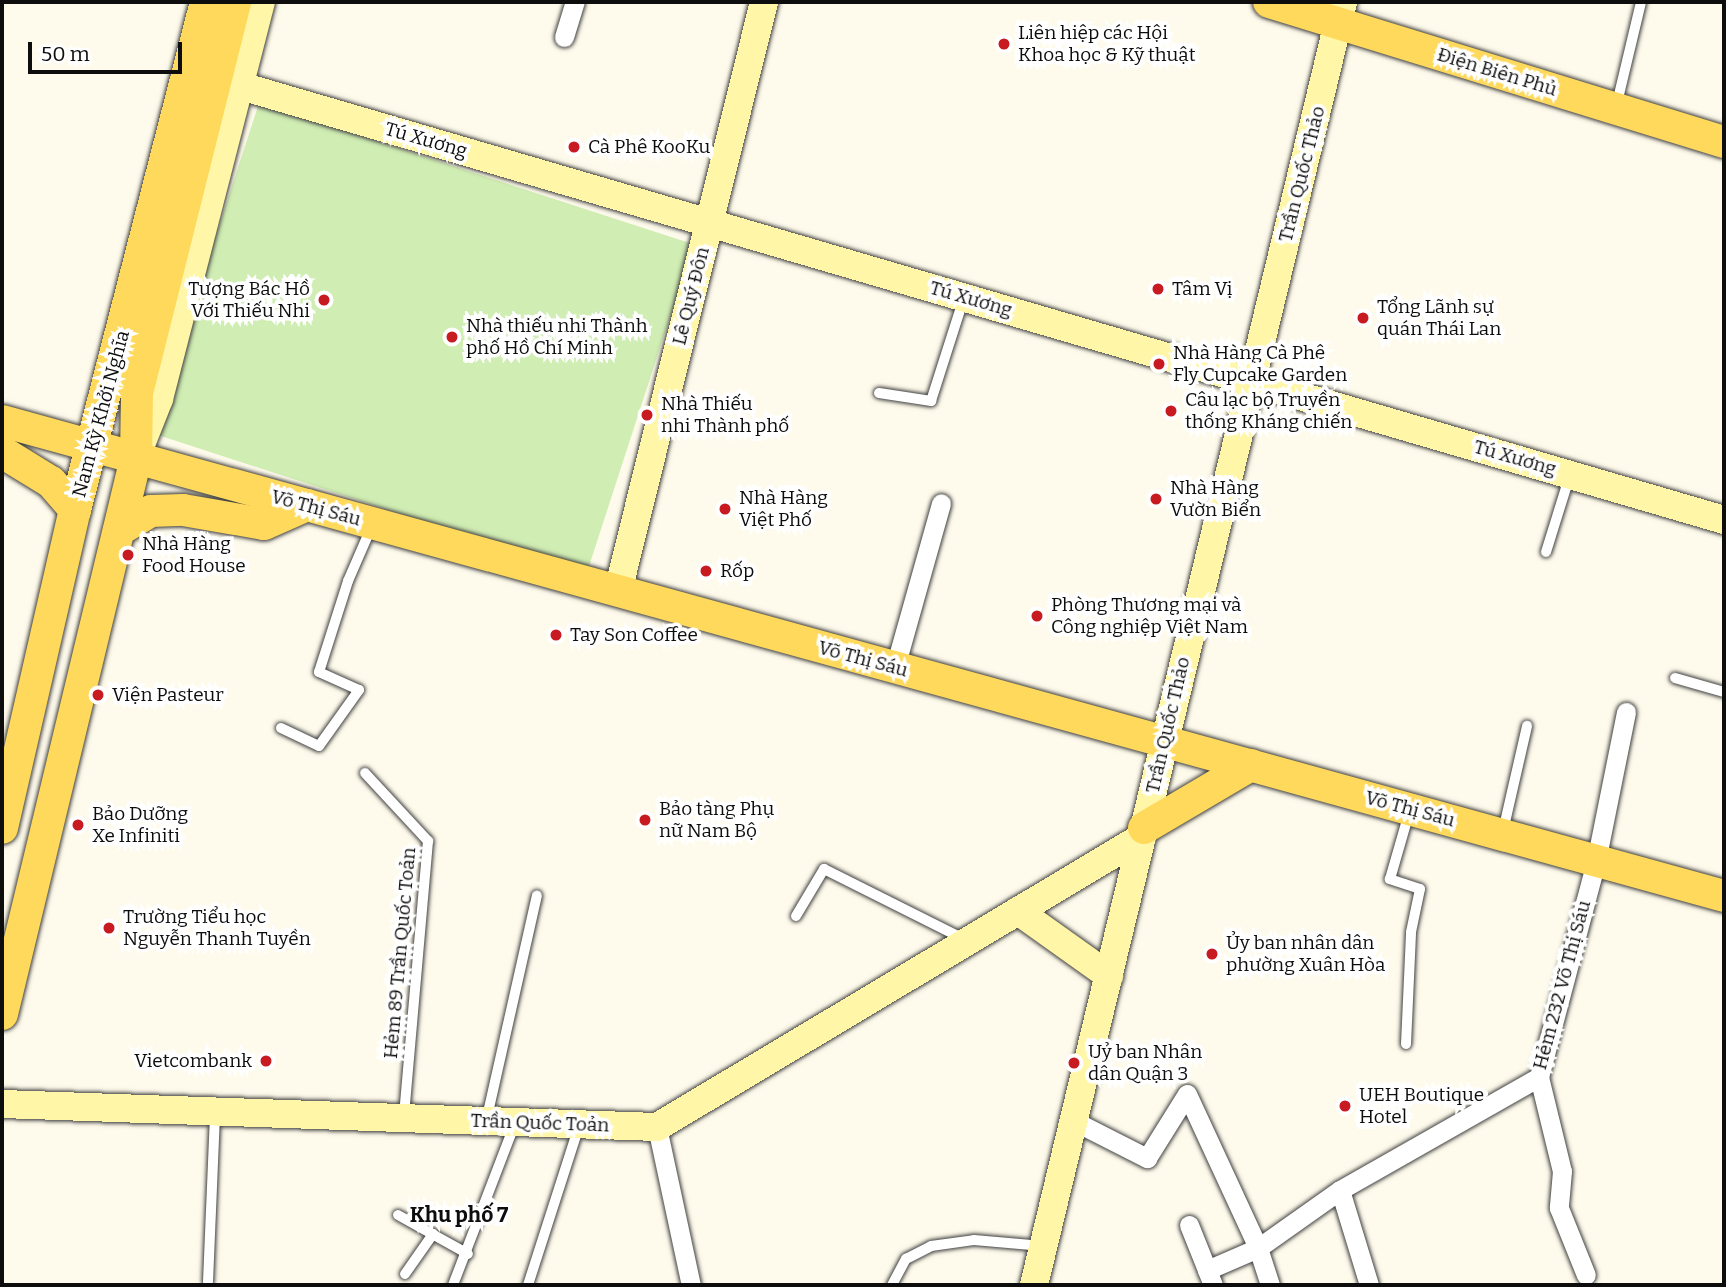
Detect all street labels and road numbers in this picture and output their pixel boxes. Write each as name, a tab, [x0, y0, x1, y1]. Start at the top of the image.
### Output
street label: Điện Biên Phủ	[1435, 43, 1559, 101]
street label: Trần Quốc Thảo	[1274, 104, 1330, 244]
street label: Tú Xương	[382, 117, 470, 163]
street label: Lê Quý Đôn	[668, 245, 714, 347]
street label: Tú Xương	[927, 276, 1015, 322]
street label: Nam Kỳ Khởi Nghĩa	[68, 328, 134, 500]
street label: Tú Xương	[1471, 435, 1559, 481]
street label: Võ Thị Sáu	[269, 485, 363, 531]
street label: Võ Thị Sáu	[816, 636, 910, 682]
street label: Trần Quốc Thảo	[1141, 655, 1195, 795]
street label: Võ Thị Sáu	[1363, 786, 1457, 832]
street label: Hẻm 89 Trần Quốc Toản	[379, 846, 421, 1060]
street label: Hẻm 232 Võ Thị Sáu	[1528, 898, 1596, 1072]
street label: Trần Quốc Toản	[470, 1109, 610, 1137]

